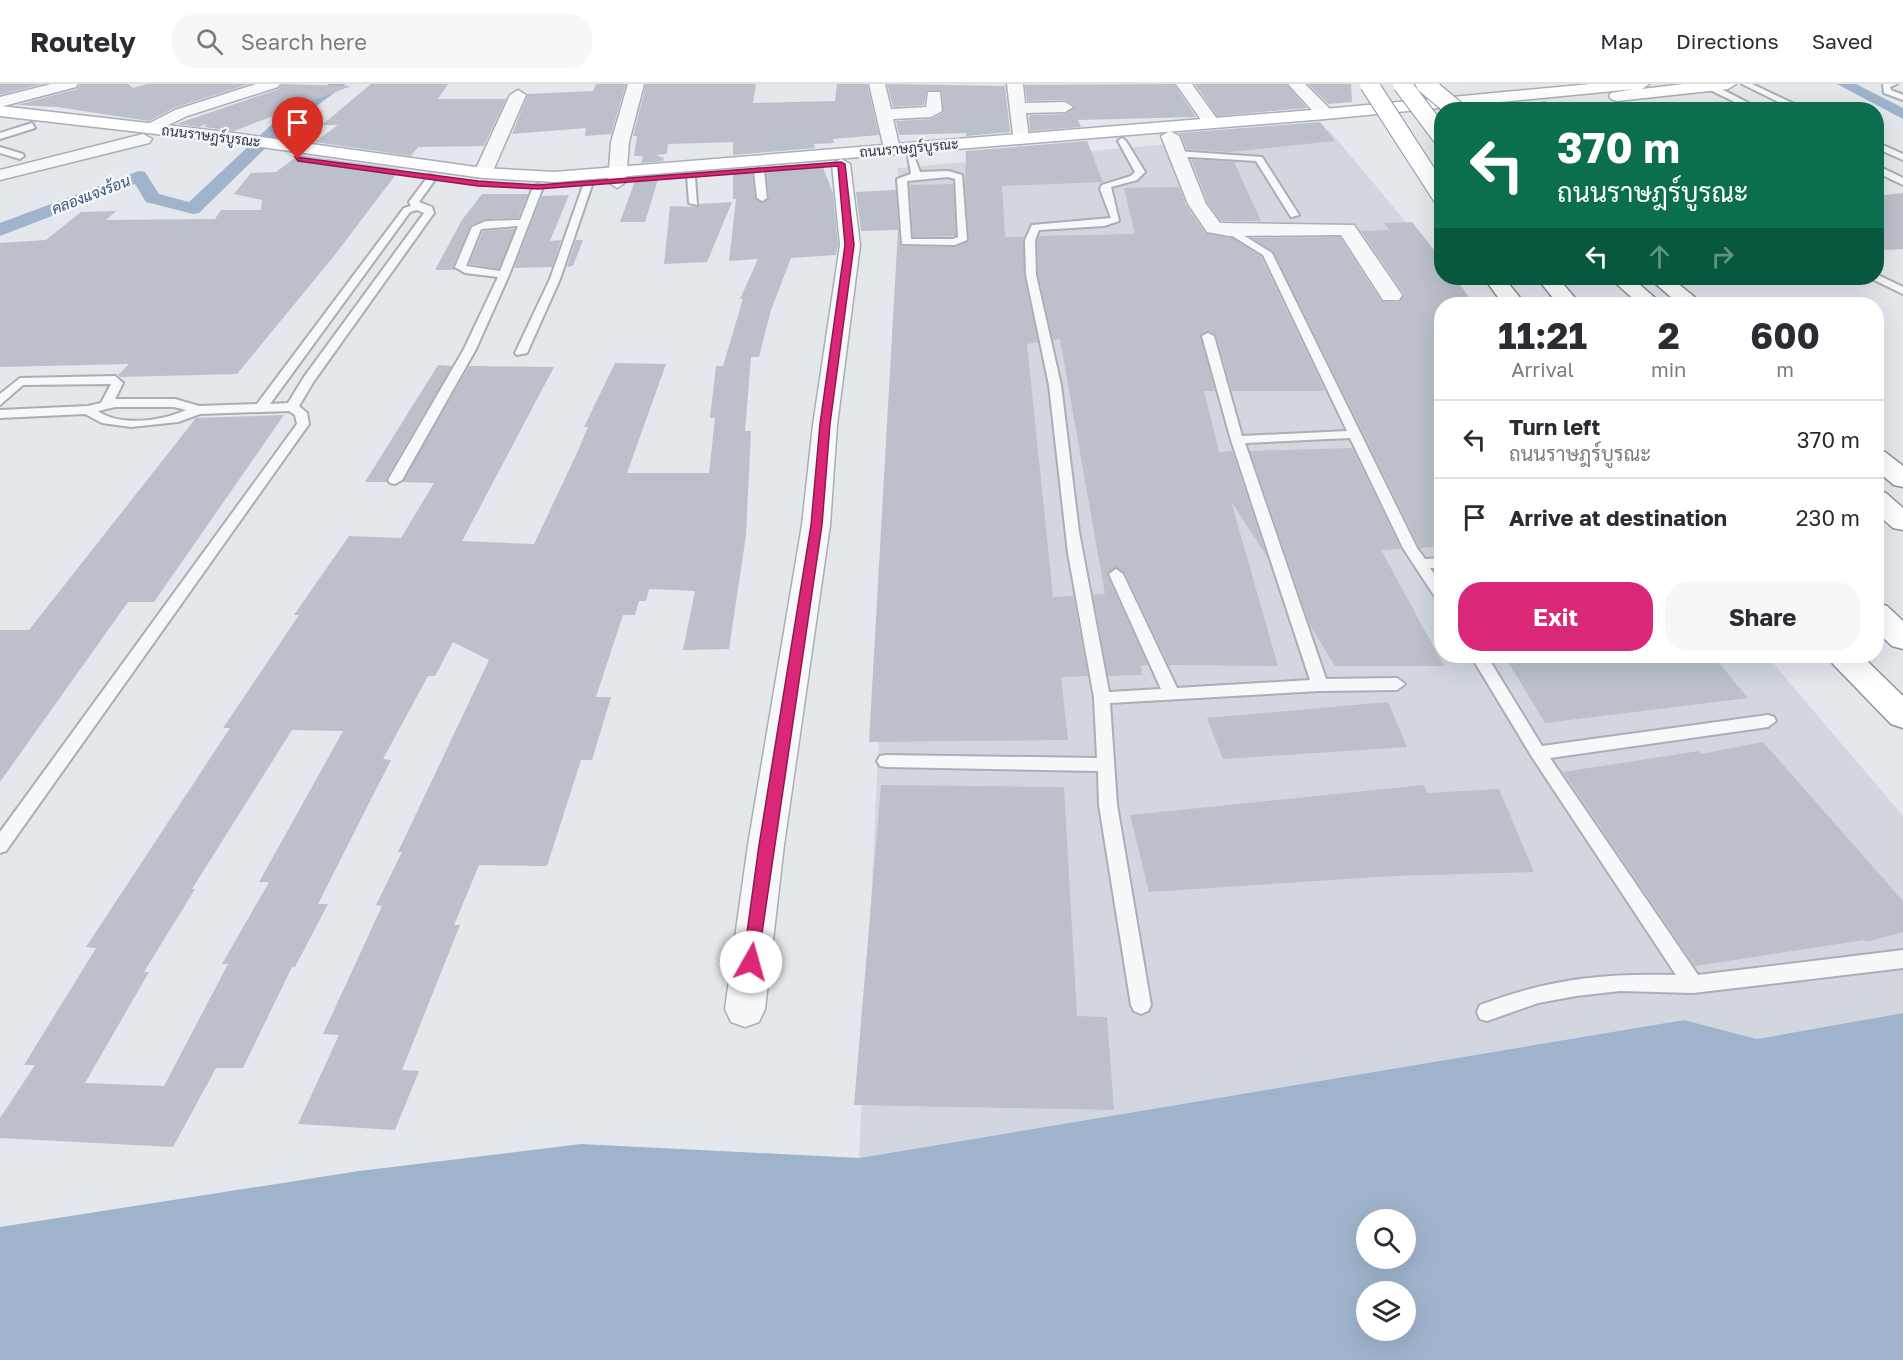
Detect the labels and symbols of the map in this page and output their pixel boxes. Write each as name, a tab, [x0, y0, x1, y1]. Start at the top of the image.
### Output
pin	[272, 97, 323, 159]
street label: ถนนราษฎร์บูรณะ	[161, 121, 261, 152]
street label: ถนนราษฎร์บูรณะ	[859, 135, 959, 162]
water label: คลองแจงร้อน	[49, 171, 133, 217]
position arrow	[719, 930, 783, 994]

